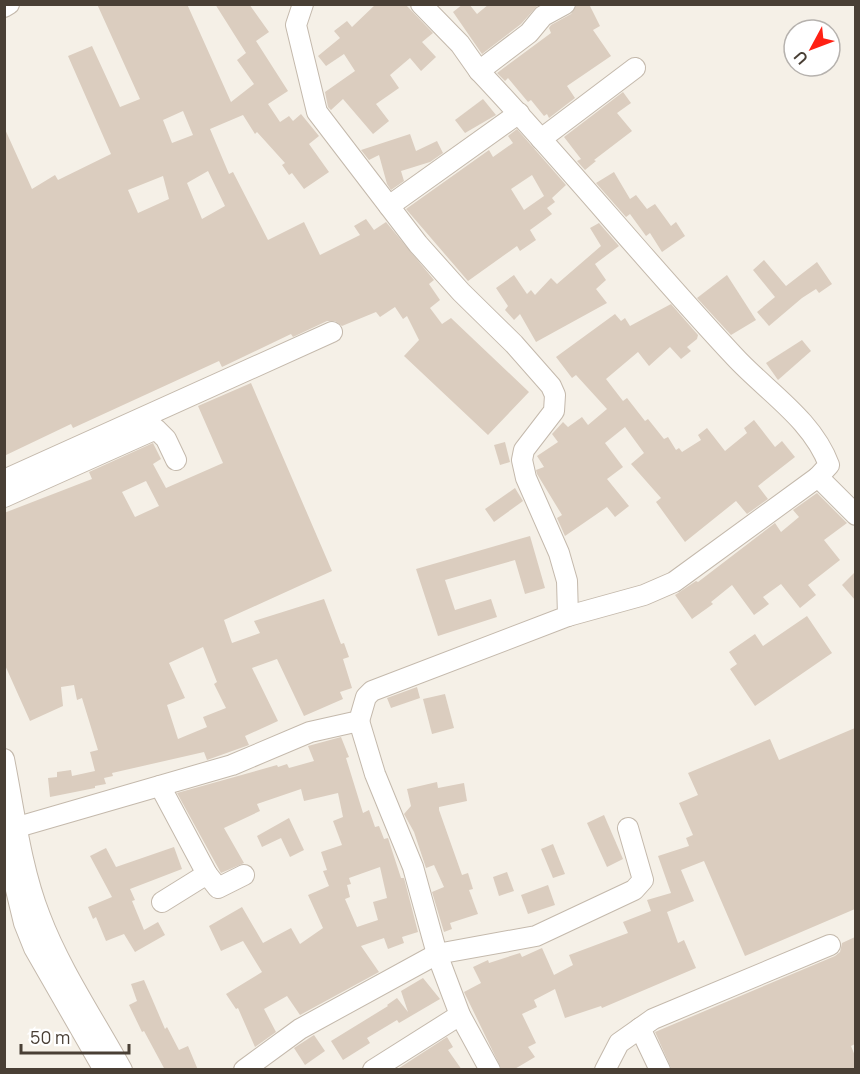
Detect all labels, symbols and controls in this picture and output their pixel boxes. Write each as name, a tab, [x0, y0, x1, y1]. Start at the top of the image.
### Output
north arrow	[782, 18, 842, 78]
text: U	[789, 46, 813, 69]
scale bar	[21, 1017, 129, 1055]
text: 50 m	[30, 1025, 70, 1049]

